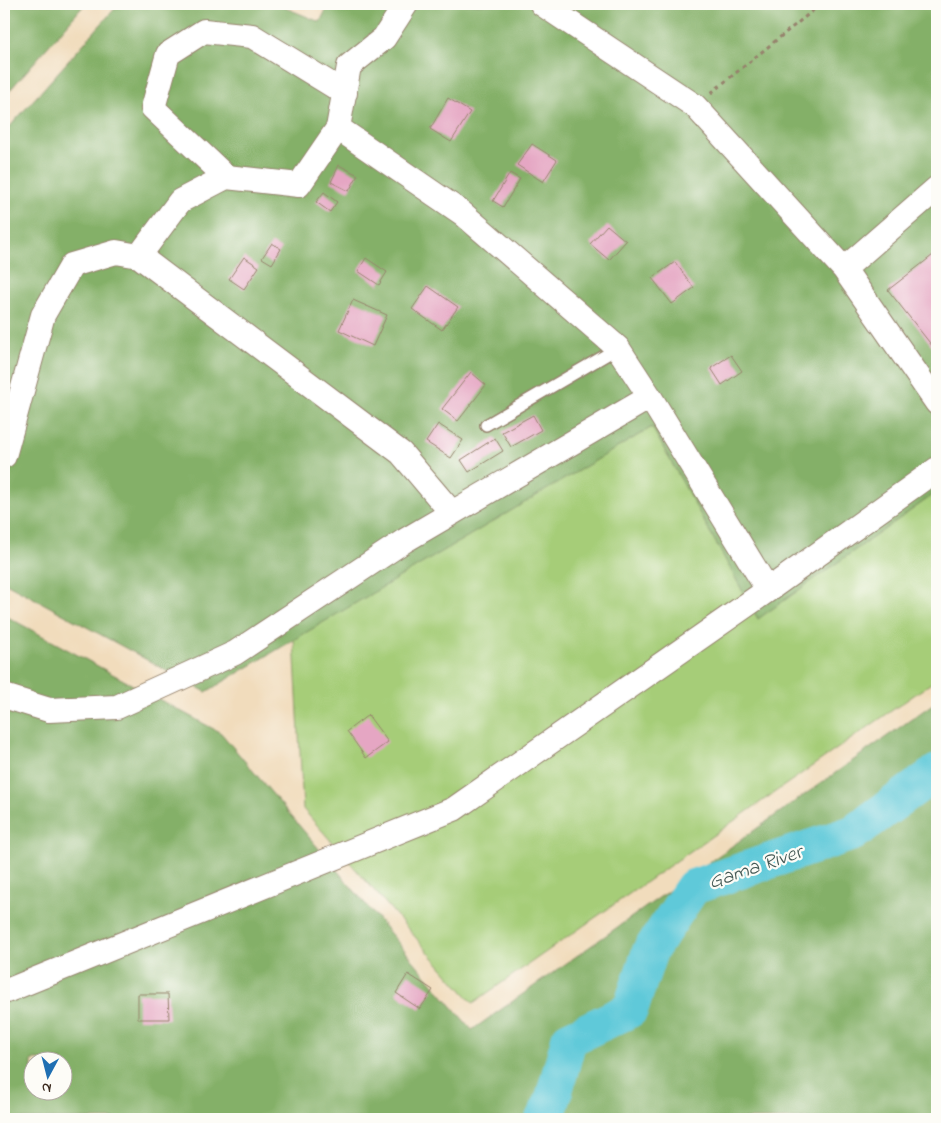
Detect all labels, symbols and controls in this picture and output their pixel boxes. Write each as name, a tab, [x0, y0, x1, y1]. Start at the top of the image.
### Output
water label: Gama River	[705, 837, 809, 898]
north arrow	[22, 1050, 72, 1100]
text: N	[41, 1076, 53, 1098]

